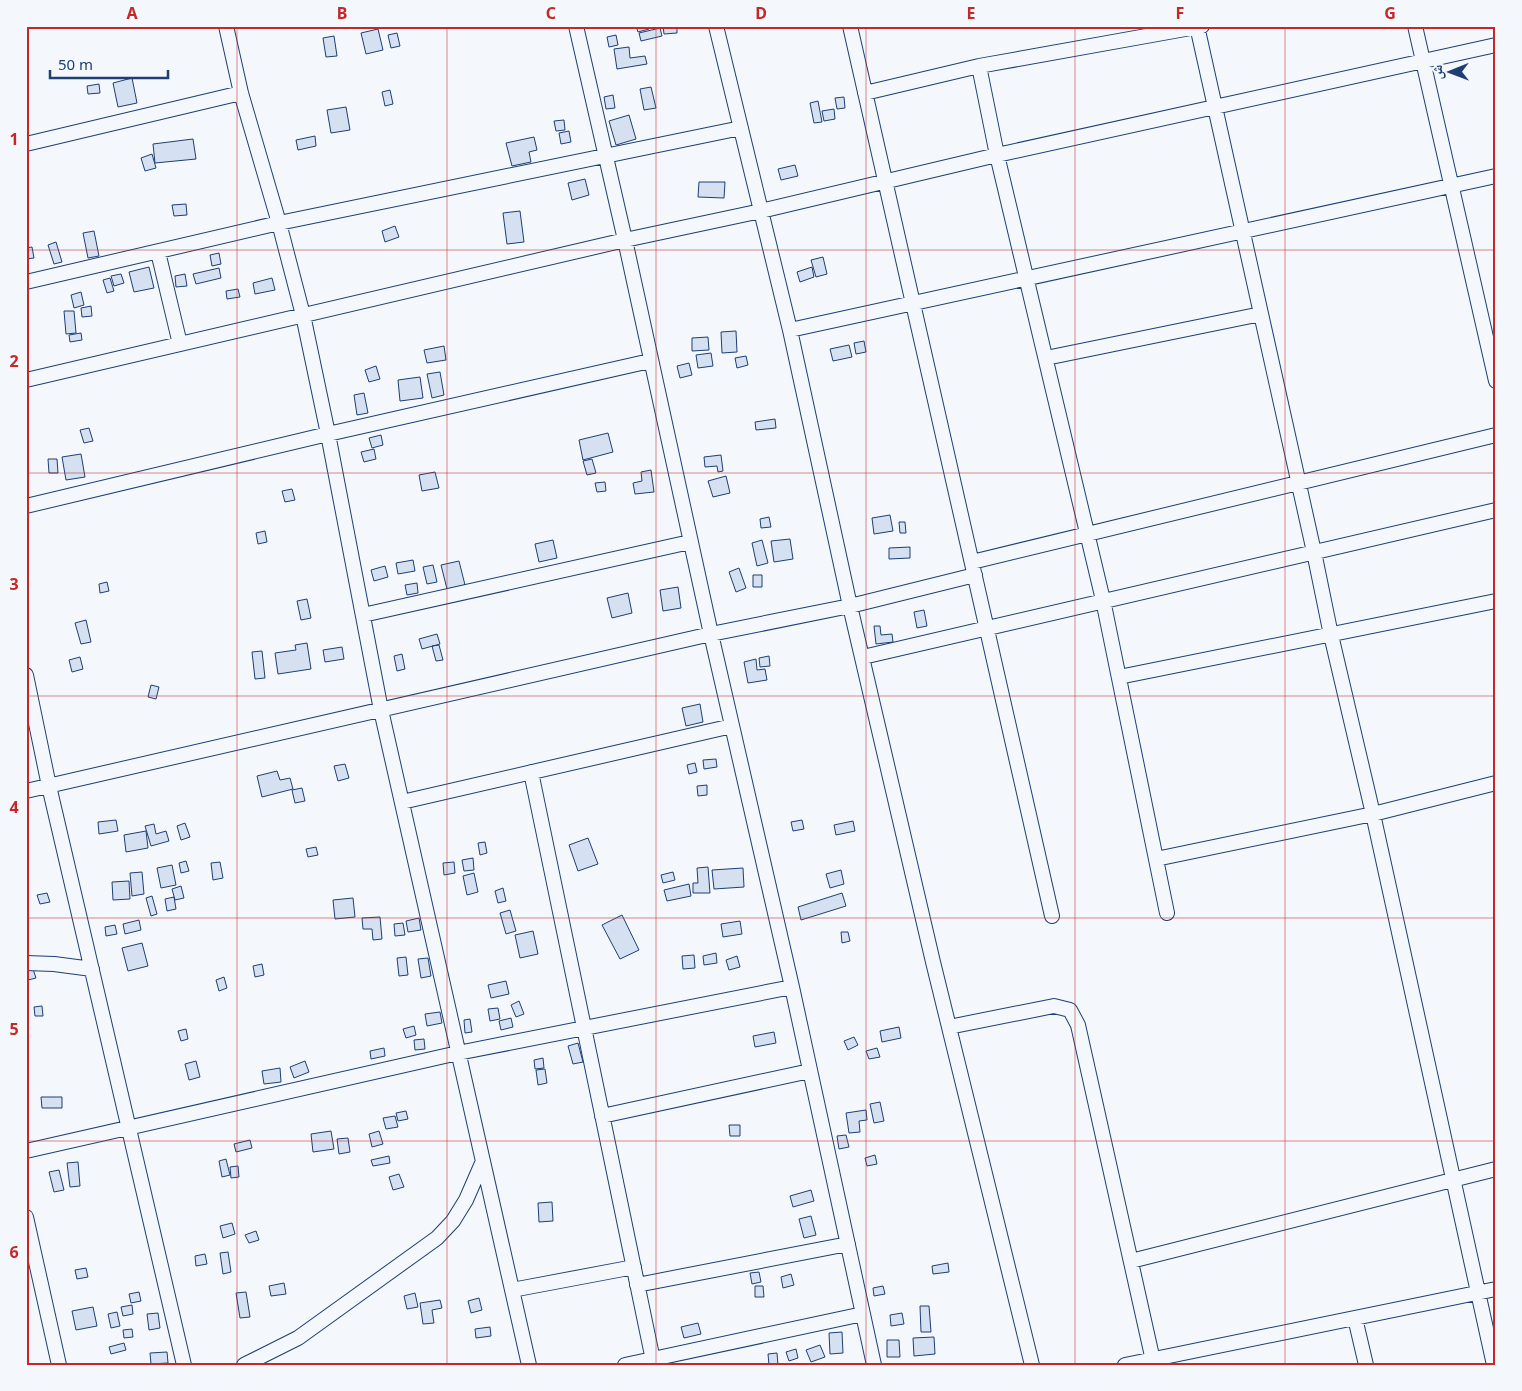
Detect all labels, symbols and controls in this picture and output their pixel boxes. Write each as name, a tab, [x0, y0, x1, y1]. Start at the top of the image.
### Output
text: A	[126, 2, 138, 24]
text: B	[337, 2, 347, 24]
text: C	[546, 2, 556, 24]
text: D	[755, 2, 767, 24]
text: E	[967, 2, 976, 24]
text: F	[1176, 2, 1184, 24]
text: G	[1384, 2, 1396, 24]
scale bar	[50, 48, 168, 80]
north arrow	[1424, 48, 1474, 98]
text: 50 m	[58, 54, 93, 74]
text: ش	[1427, 65, 1446, 80]
text: 1	[9, 128, 19, 150]
text: 2	[9, 350, 19, 372]
text: 3	[9, 573, 19, 595]
text: 4	[9, 796, 19, 818]
text: 5	[9, 1018, 19, 1040]
text: 6	[9, 1241, 19, 1263]

